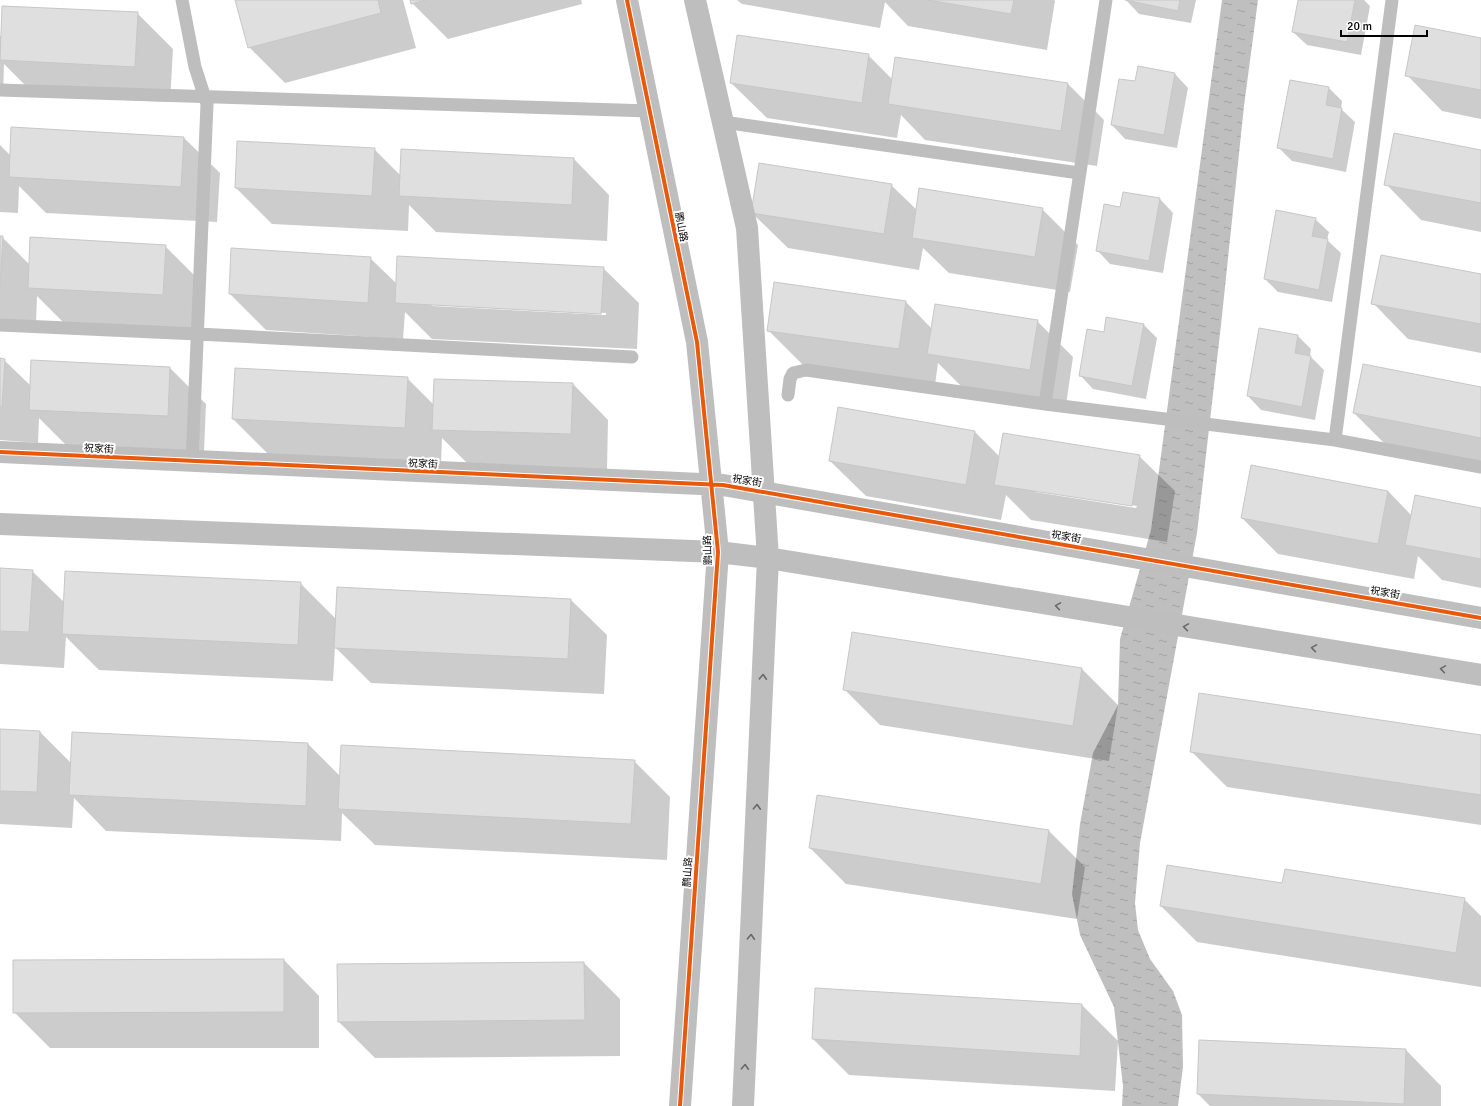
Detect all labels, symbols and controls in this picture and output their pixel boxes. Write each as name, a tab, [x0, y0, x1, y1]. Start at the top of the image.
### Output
scale bar	[1341, 12, 1427, 38]
text: 20 m	[1347, 19, 1372, 34]
street label: 鹏山路	[672, 211, 690, 243]
street label: 祝家街	[84, 442, 114, 456]
street label: 祝家街	[408, 457, 438, 471]
street label: 祝家街	[731, 473, 763, 489]
street label: 祝家街	[1050, 528, 1082, 546]
street label: 鹏山路	[701, 535, 715, 565]
street label: 祝家街	[1369, 584, 1401, 602]
one-way arrow	[1055, 602, 1061, 611]
one-way arrow	[1183, 623, 1189, 632]
one-way arrow	[1311, 644, 1317, 653]
one-way arrow	[1439, 665, 1446, 674]
one-way arrow	[759, 674, 767, 680]
one-way arrow	[753, 804, 761, 810]
street label: 鹏山路	[681, 857, 695, 887]
one-way arrow	[747, 934, 755, 940]
one-way arrow	[741, 1064, 750, 1070]

